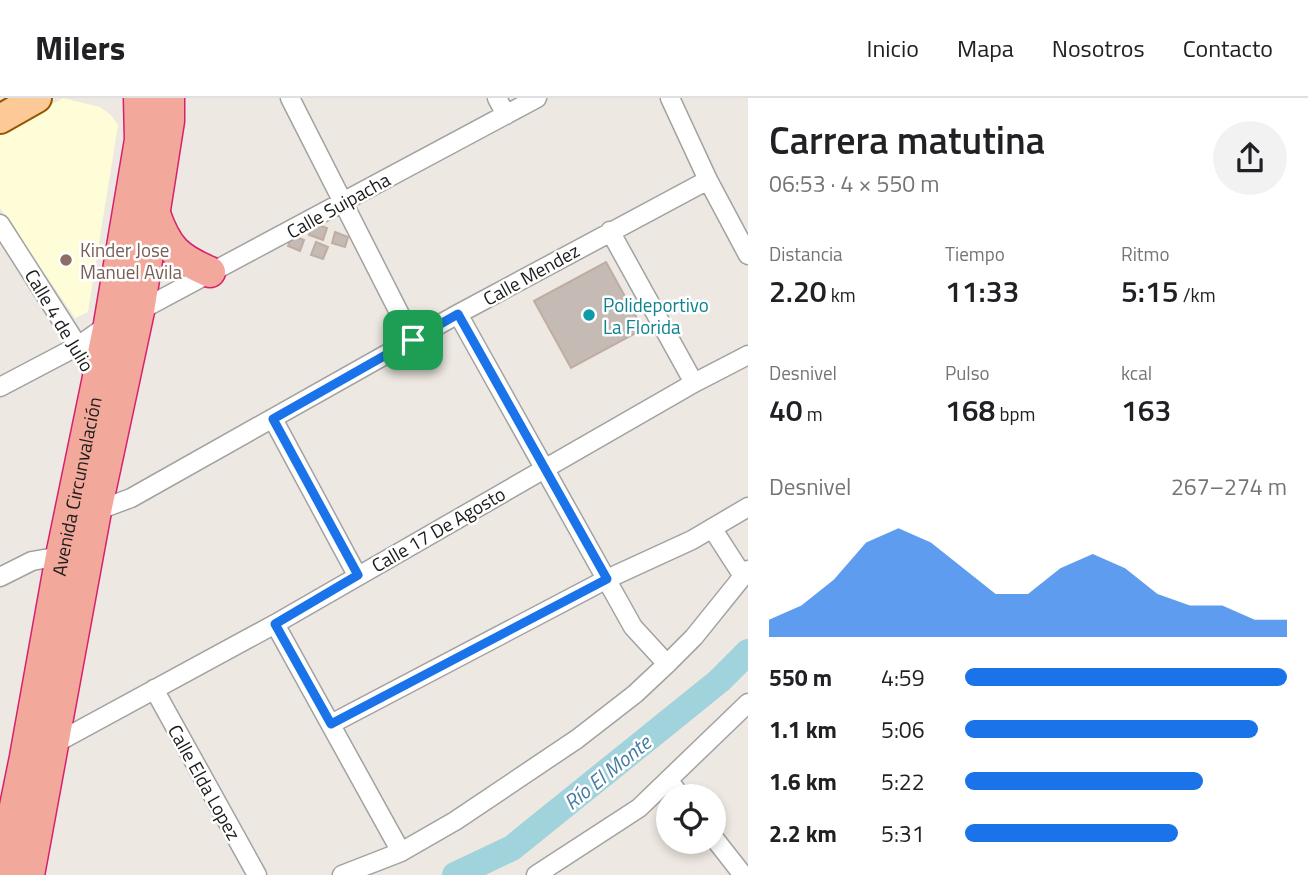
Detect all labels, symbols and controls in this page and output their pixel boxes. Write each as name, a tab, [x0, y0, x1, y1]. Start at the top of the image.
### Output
text: Milers	[35, 23, 125, 73]
text: Inicio	[867, 30, 919, 66]
text: Mapa	[957, 30, 1014, 66]
text: Nosotros	[1052, 30, 1145, 66]
text: Contacto	[1183, 30, 1273, 66]
text: Carrera matutina	[769, 111, 1045, 169]
button: share	[1213, 121, 1287, 195]
street label: Calle Suipacha	[281, 164, 396, 245]
text: 06:53 · 4 × 550 m	[769, 166, 939, 201]
place label: Kinder Jose Manuel Avila	[80, 235, 183, 286]
street label: Calle Mendez	[477, 236, 585, 312]
text: Distancia	[769, 239, 843, 268]
text: Tiempo	[945, 239, 1005, 268]
text: Ritmo	[1121, 239, 1169, 268]
marker: Kinder Jose Manuel Avila	[58, 252, 74, 268]
street label: Calle 4 de Julio	[18, 263, 102, 377]
text: 2.20	[769, 268, 827, 314]
text: 11:33	[945, 268, 1019, 314]
text: 5:15	[1121, 268, 1179, 314]
text: km	[827, 280, 856, 309]
text: /km	[1179, 280, 1216, 309]
place label: Polideportivo La Florida	[603, 290, 709, 341]
marker: Polideportivo La Florida	[581, 307, 597, 323]
pin	[383, 310, 443, 370]
icon: arrive	[394, 321, 432, 359]
text: Desnivel	[769, 358, 837, 387]
text: Pulso	[945, 358, 990, 387]
text: kcal	[1121, 358, 1152, 387]
text: 40	[769, 387, 803, 433]
text: 168	[945, 387, 995, 433]
text: 163	[1121, 387, 1171, 433]
street label: Avenida Circunvalación	[43, 394, 108, 578]
text: m	[803, 399, 823, 428]
text: bpm	[995, 399, 1035, 428]
text: Desnivel	[769, 469, 851, 504]
text: 267–274 m	[1171, 469, 1287, 504]
street label: Calle 17 De Agosto	[366, 479, 510, 579]
text: 550 m	[769, 660, 832, 695]
text: 4:59	[881, 660, 925, 695]
text: 1.1 km	[769, 712, 837, 747]
text: 5:06	[881, 712, 925, 747]
street label: Calle Elda Lopez	[161, 719, 249, 845]
water label: Río El Monte	[556, 726, 659, 817]
text: 1.6 km	[769, 764, 837, 799]
text: 5:22	[881, 764, 925, 799]
map controls	[656, 784, 726, 854]
button: locate	[656, 784, 726, 854]
text: 2.2 km	[769, 816, 837, 851]
text: 5:31	[881, 816, 925, 851]

